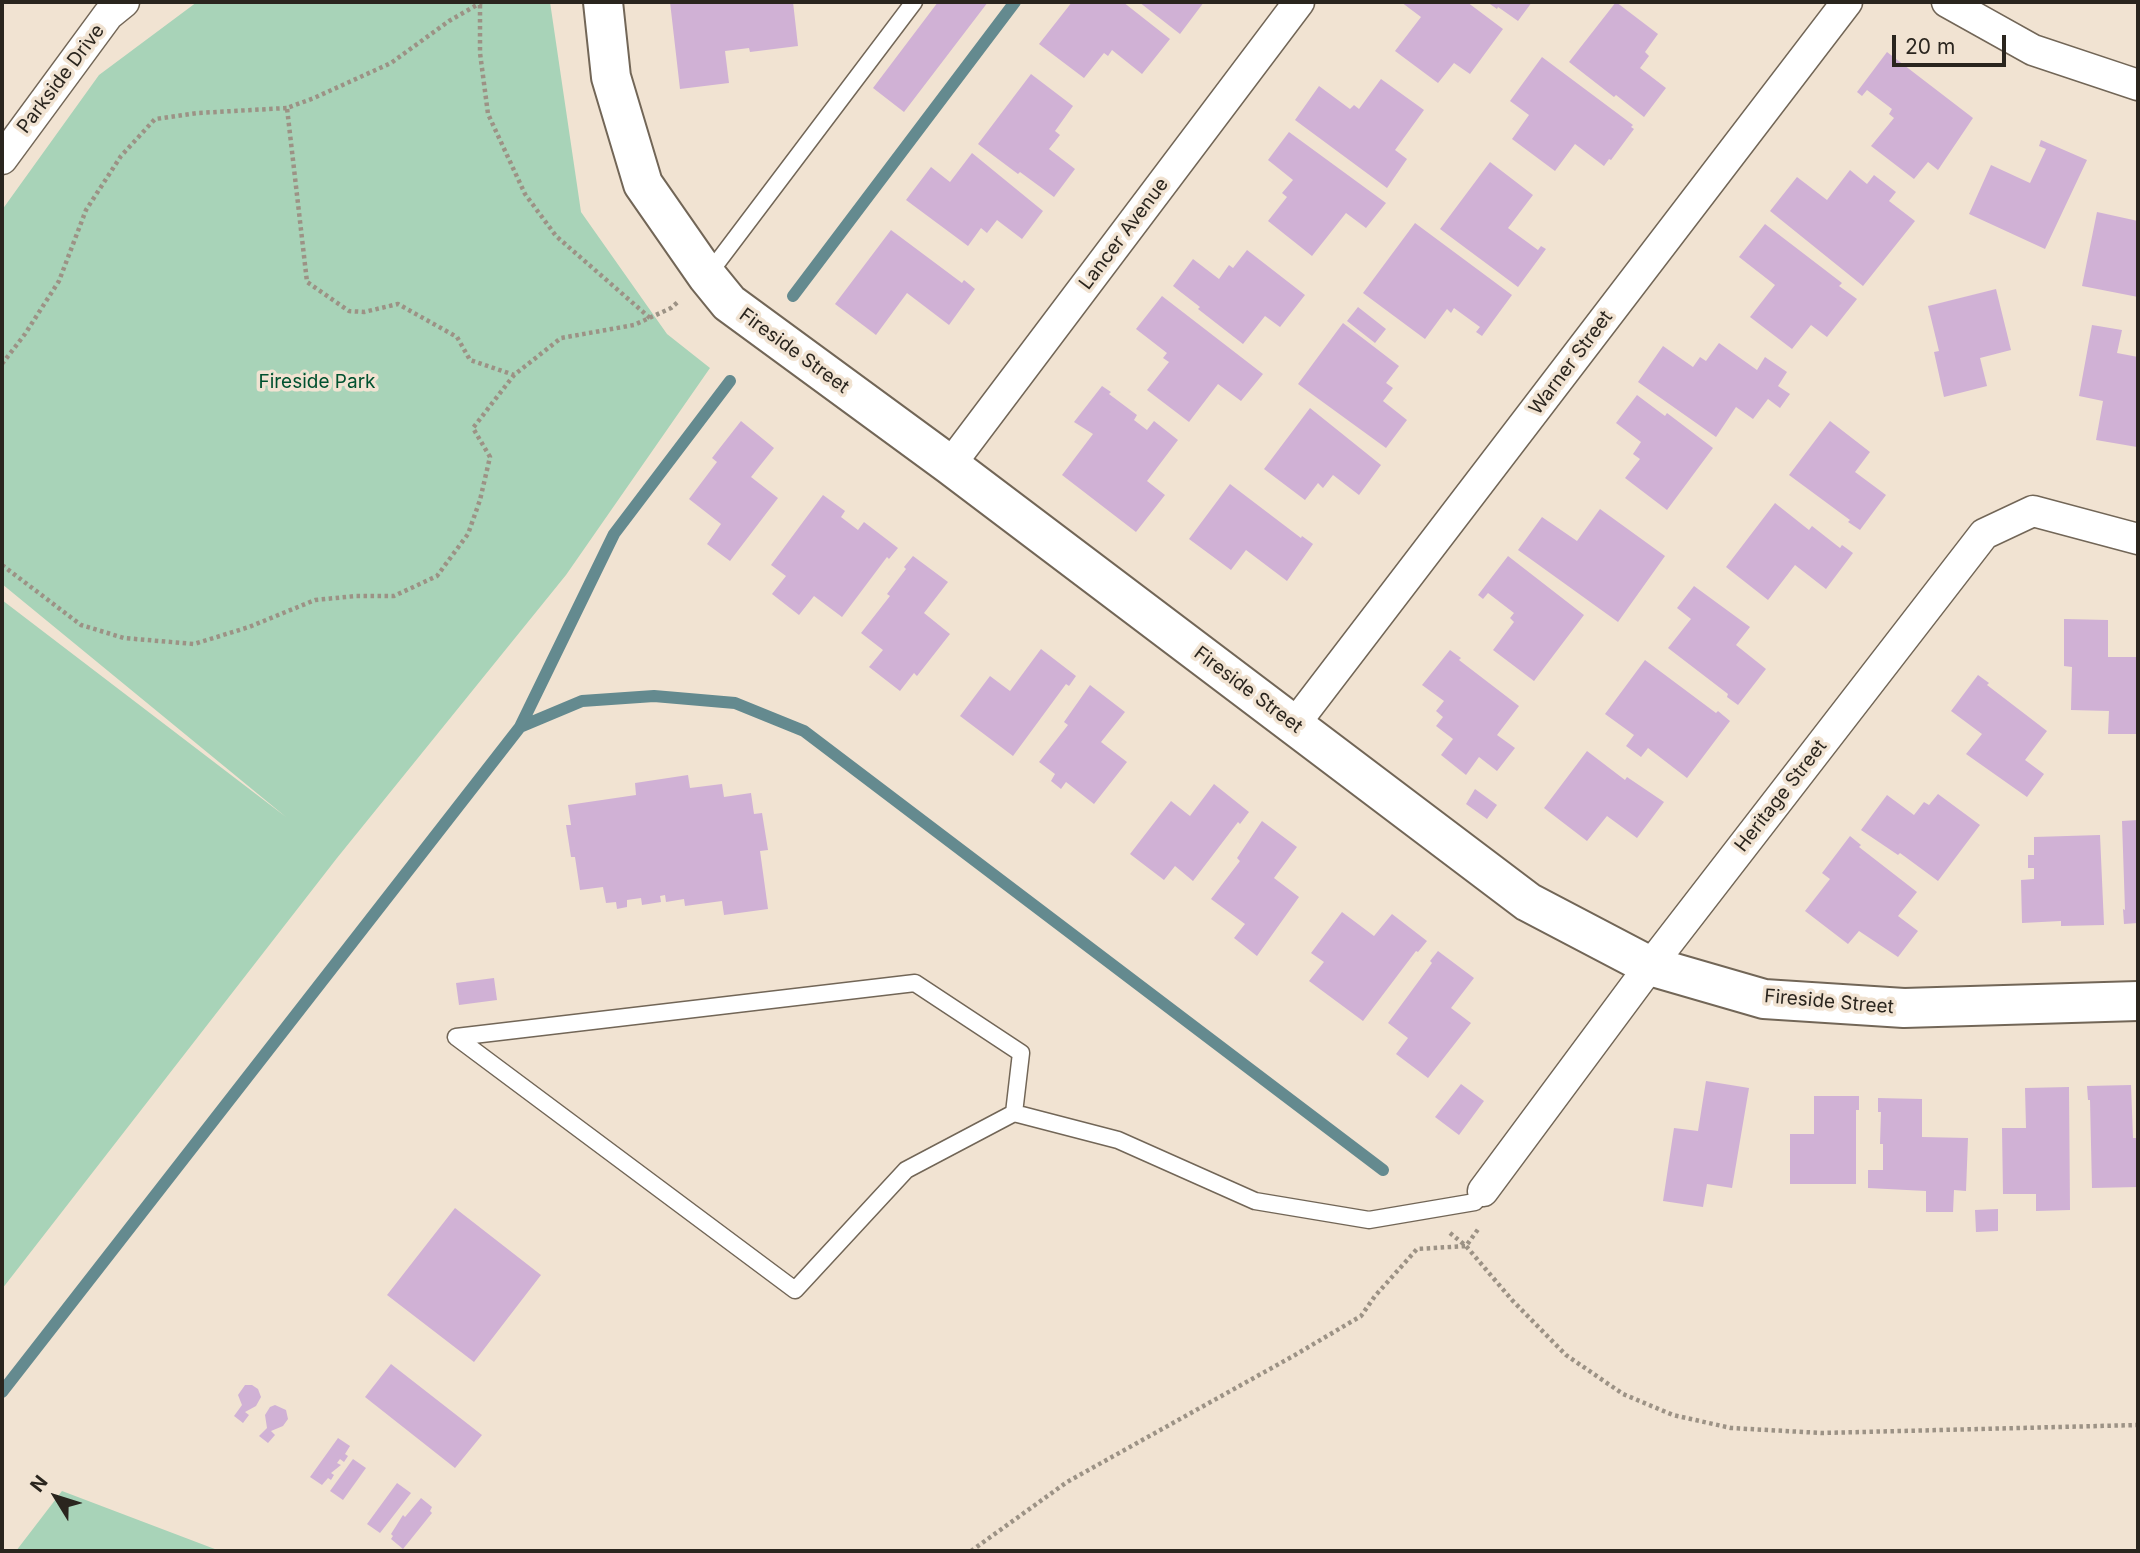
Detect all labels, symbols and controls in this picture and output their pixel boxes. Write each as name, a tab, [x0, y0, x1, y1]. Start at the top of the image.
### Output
street label: Parkside Drive	[13, 20, 109, 138]
scale bar	[1895, 21, 2009, 65]
text: 20 m	[1905, 34, 1955, 59]
street label: Lancer Avenue	[1075, 174, 1173, 294]
street label: Fireside Street	[735, 304, 853, 398]
street label: Warner Street	[1524, 307, 1618, 419]
park label: Fireside Park	[258, 371, 376, 393]
street label: Fireside Street	[1189, 642, 1307, 738]
street label: Heritage Street	[1730, 735, 1832, 857]
street label: Fireside Street	[1763, 985, 1895, 1019]
north arrow	[21, 1462, 91, 1532]
text: N	[26, 1471, 53, 1497]

